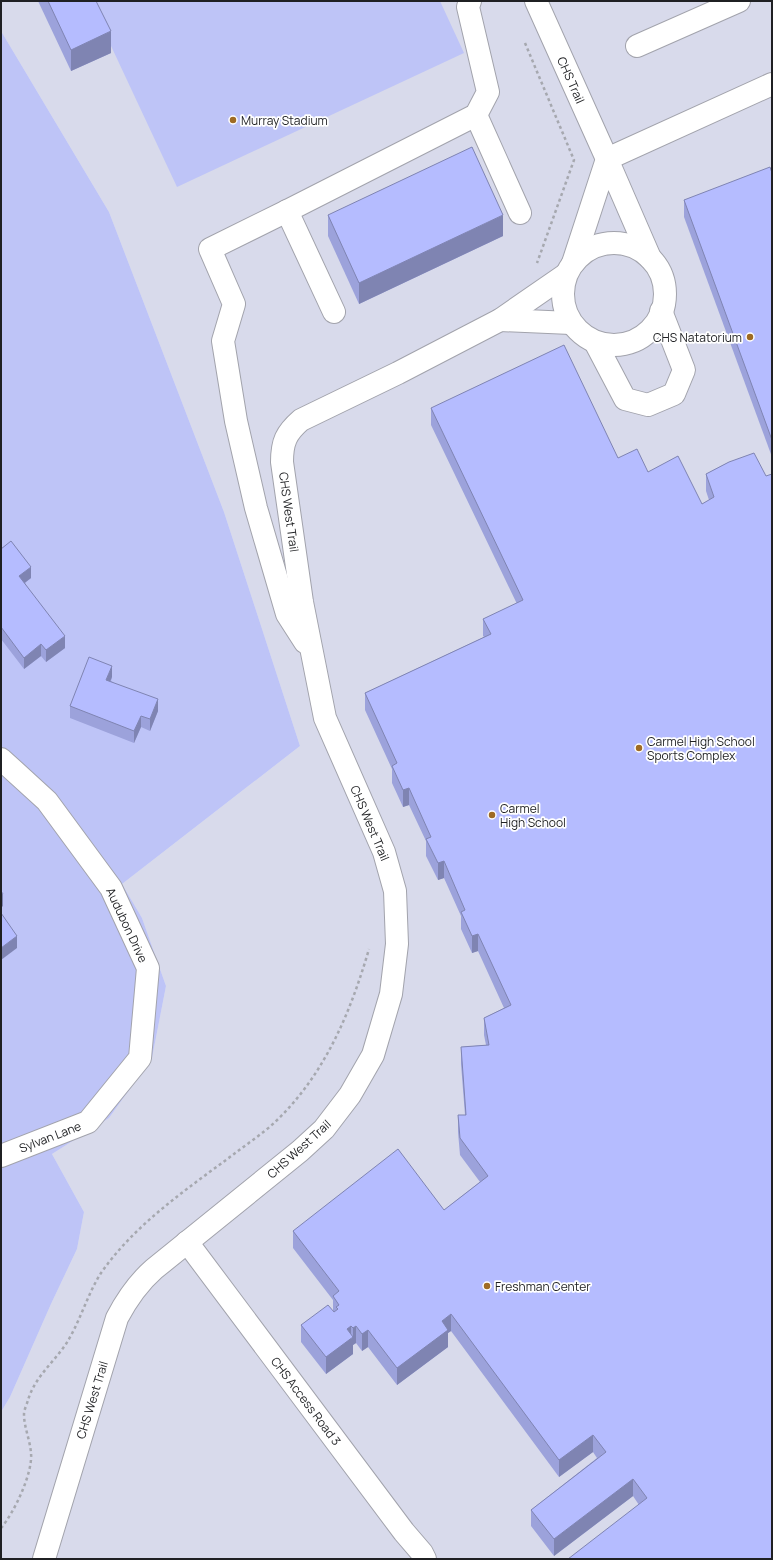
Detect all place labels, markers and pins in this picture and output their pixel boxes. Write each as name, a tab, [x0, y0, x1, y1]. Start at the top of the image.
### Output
place label: Murray Stadium	[241, 112, 328, 129]
marker: Murray Stadium	[228, 115, 238, 125]
place label: CHS Natatorium	[653, 329, 742, 346]
marker: CHS Natatorium	[745, 332, 755, 342]
place label: Carmel High School Sports Complex	[647, 733, 755, 764]
marker: Carmel High School Sports Complex	[634, 743, 644, 753]
place label: Carmel High School	[500, 800, 566, 831]
marker: Carmel High School	[487, 810, 497, 820]
place label: Freshman Center	[495, 1278, 591, 1295]
marker: Freshman Center	[482, 1281, 492, 1291]

